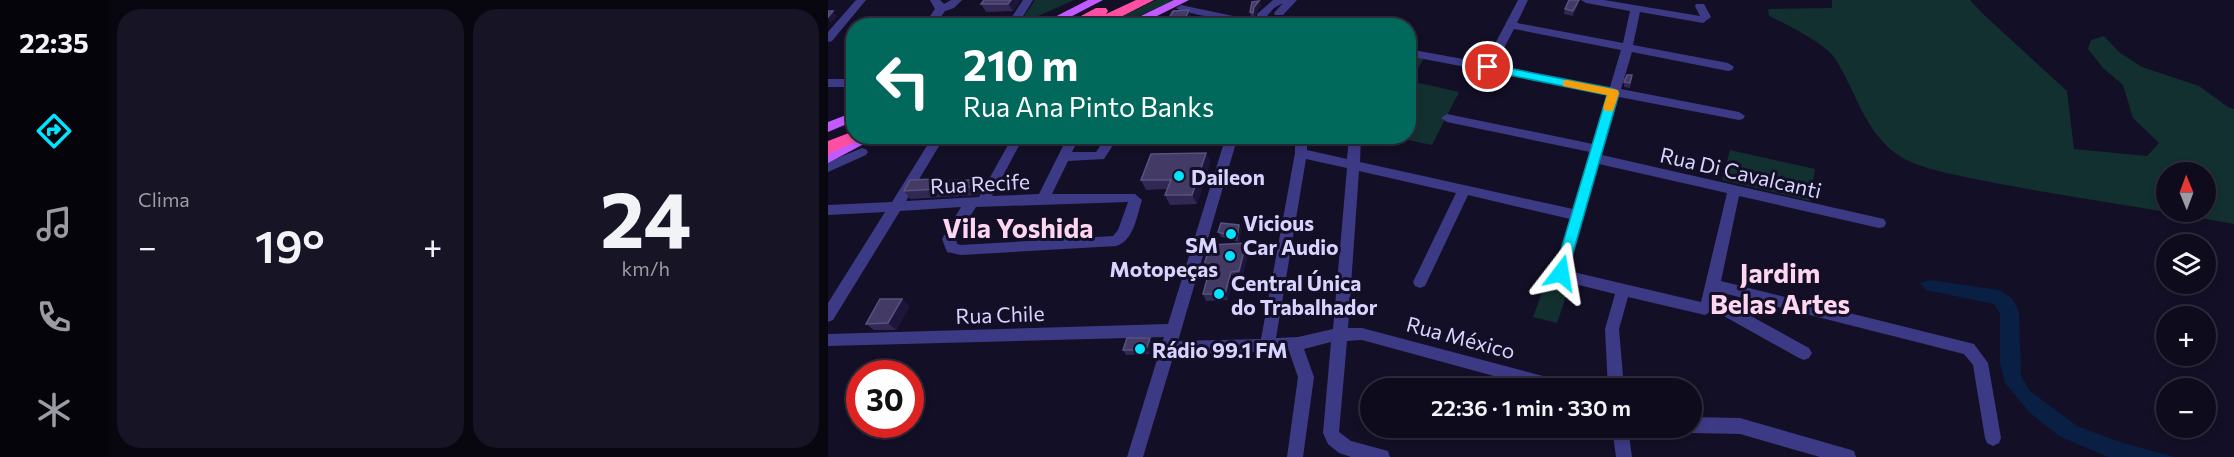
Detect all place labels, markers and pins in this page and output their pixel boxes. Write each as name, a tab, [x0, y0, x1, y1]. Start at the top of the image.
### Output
pin	[1462, 41, 1513, 92]
place label: Daileon	[1191, 164, 1265, 189]
marker: Daileon	[1172, 169, 1186, 183]
place label: Vicious Car Audio	[1243, 210, 1339, 259]
marker: Vicious Car Audio	[1224, 227, 1238, 241]
place label: SM Motopeças	[1110, 232, 1218, 281]
marker: SM Motopeças	[1223, 249, 1237, 263]
place label: Central Única do Trabalhador	[1231, 270, 1378, 319]
marker: Central Única do Trabalhador	[1212, 287, 1226, 301]
place label: Rádio 99.1 FM	[1152, 337, 1288, 362]
marker: Rádio 99.1 FM	[1133, 342, 1147, 356]

